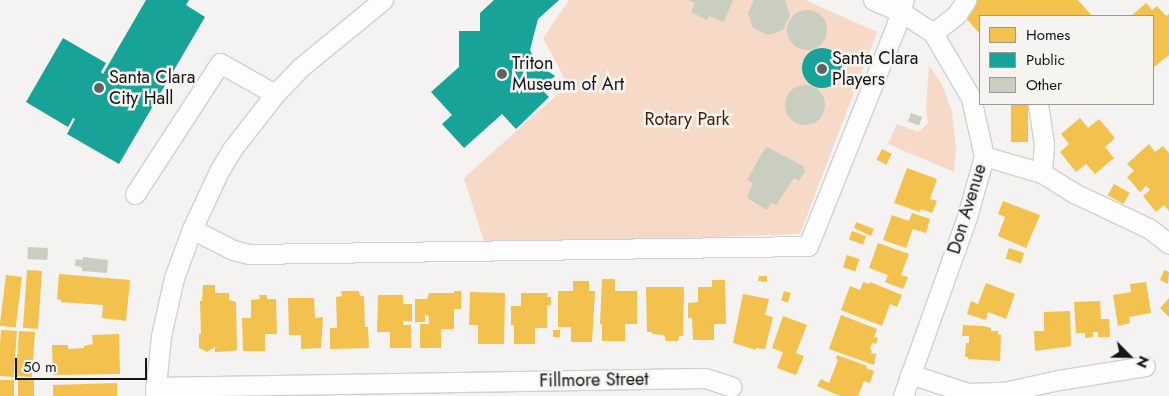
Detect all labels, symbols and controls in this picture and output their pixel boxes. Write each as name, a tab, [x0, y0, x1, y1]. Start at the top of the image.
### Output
legend	[979, 15, 1154, 105]
text: Homes	[1026, 24, 1070, 46]
place label: Santa Clara Players	[832, 48, 918, 90]
text: Public	[1026, 49, 1065, 71]
place label: Triton Museum of Art	[512, 53, 624, 96]
marker: Santa Clara Players	[816, 63, 828, 75]
place label: Santa Clara City Hall	[109, 67, 195, 110]
marker: Triton Museum of Art	[496, 68, 508, 80]
text: Other	[1026, 74, 1062, 96]
marker: Santa Clara City Hall	[93, 82, 105, 94]
park label: Rotary Park	[645, 108, 729, 130]
street label: Don Avenue	[943, 161, 991, 257]
north arrow	[1104, 331, 1154, 381]
scale bar	[18, 348, 150, 380]
text: N	[1131, 353, 1154, 371]
text: 50 m	[23, 356, 57, 378]
street label: Fillmore Street	[539, 368, 649, 392]

